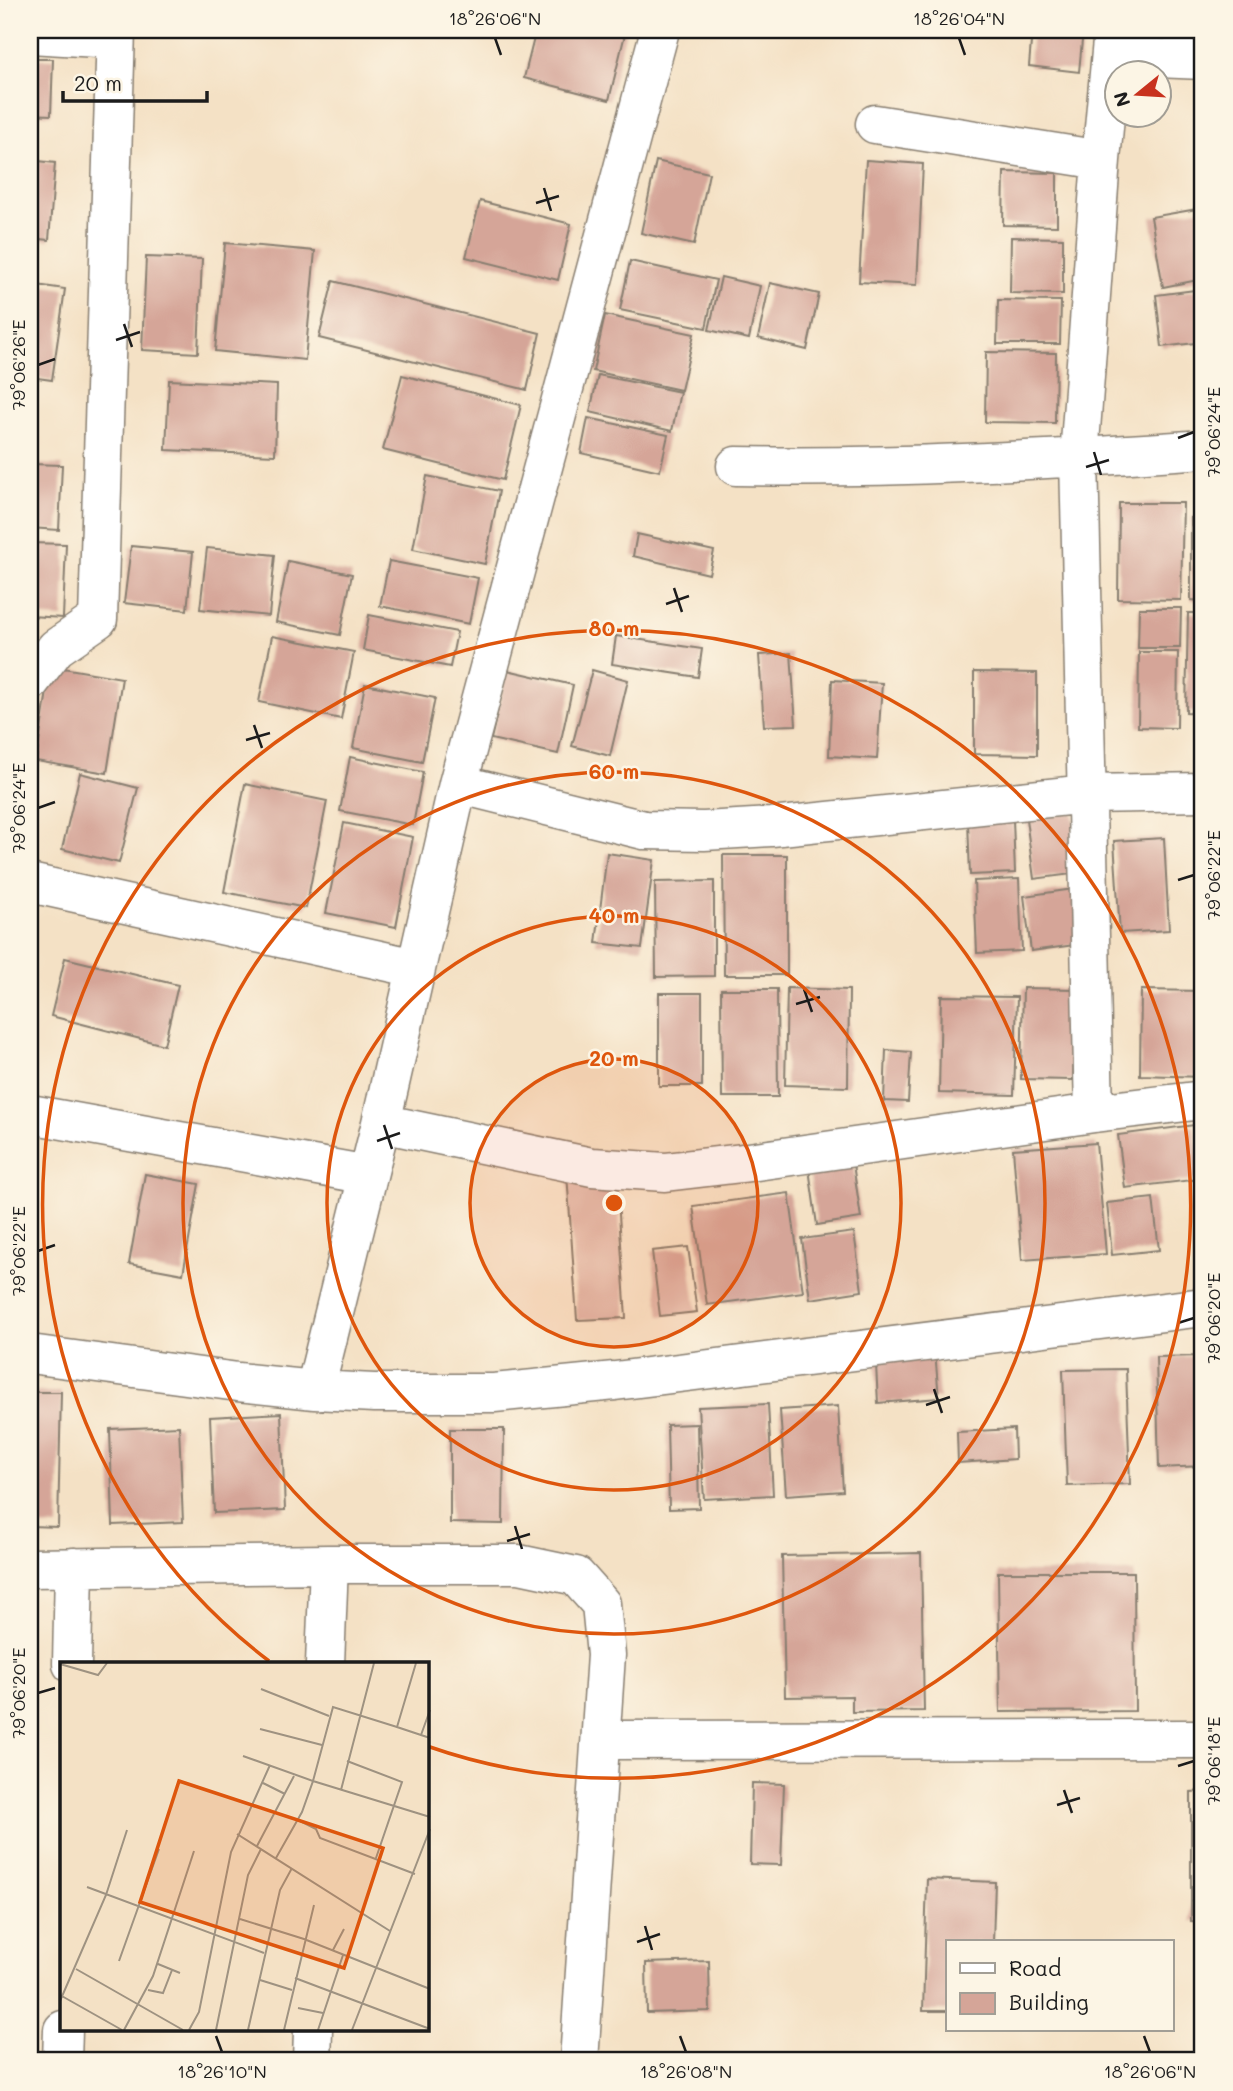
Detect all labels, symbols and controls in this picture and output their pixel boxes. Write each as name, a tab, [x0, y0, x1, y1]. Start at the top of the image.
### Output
text: 18°26'06"N	[449, 6, 541, 30]
text: 18°26'04"N	[913, 6, 1005, 30]
scale bar	[63, 60, 206, 104]
north arrow	[1104, 60, 1174, 130]
text: 20 m	[74, 69, 122, 96]
text: N	[1107, 89, 1135, 110]
text: 79°06'26"E	[6, 319, 30, 411]
text: 79°06'24"E	[1201, 387, 1225, 477]
text: 80 m	[589, 614, 639, 641]
text: 60 m	[589, 757, 639, 784]
text: 79°06'24"E	[6, 763, 30, 853]
text: 79°06'22"E	[1201, 830, 1225, 920]
text: 40 m	[588, 901, 640, 928]
text: 20 m	[589, 1044, 639, 1071]
centre of rings	[602, 1191, 626, 1215]
text: 79°06'22"E	[6, 1206, 30, 1296]
text: 79°06'20"E	[1201, 1272, 1225, 1364]
text: 79°06'20"E	[6, 1647, 30, 1739]
inset map	[60, 1662, 429, 2032]
text: 79°06'18"E	[1201, 1716, 1225, 1806]
legend	[946, 1940, 1174, 2032]
text: Road	[1009, 1954, 1061, 1981]
text: Building	[1009, 1988, 1089, 2015]
text: 18°26'10"N	[177, 2059, 267, 2083]
text: 18°26'08"N	[640, 2059, 732, 2083]
text: 18°26'06"N	[1104, 2059, 1196, 2083]

